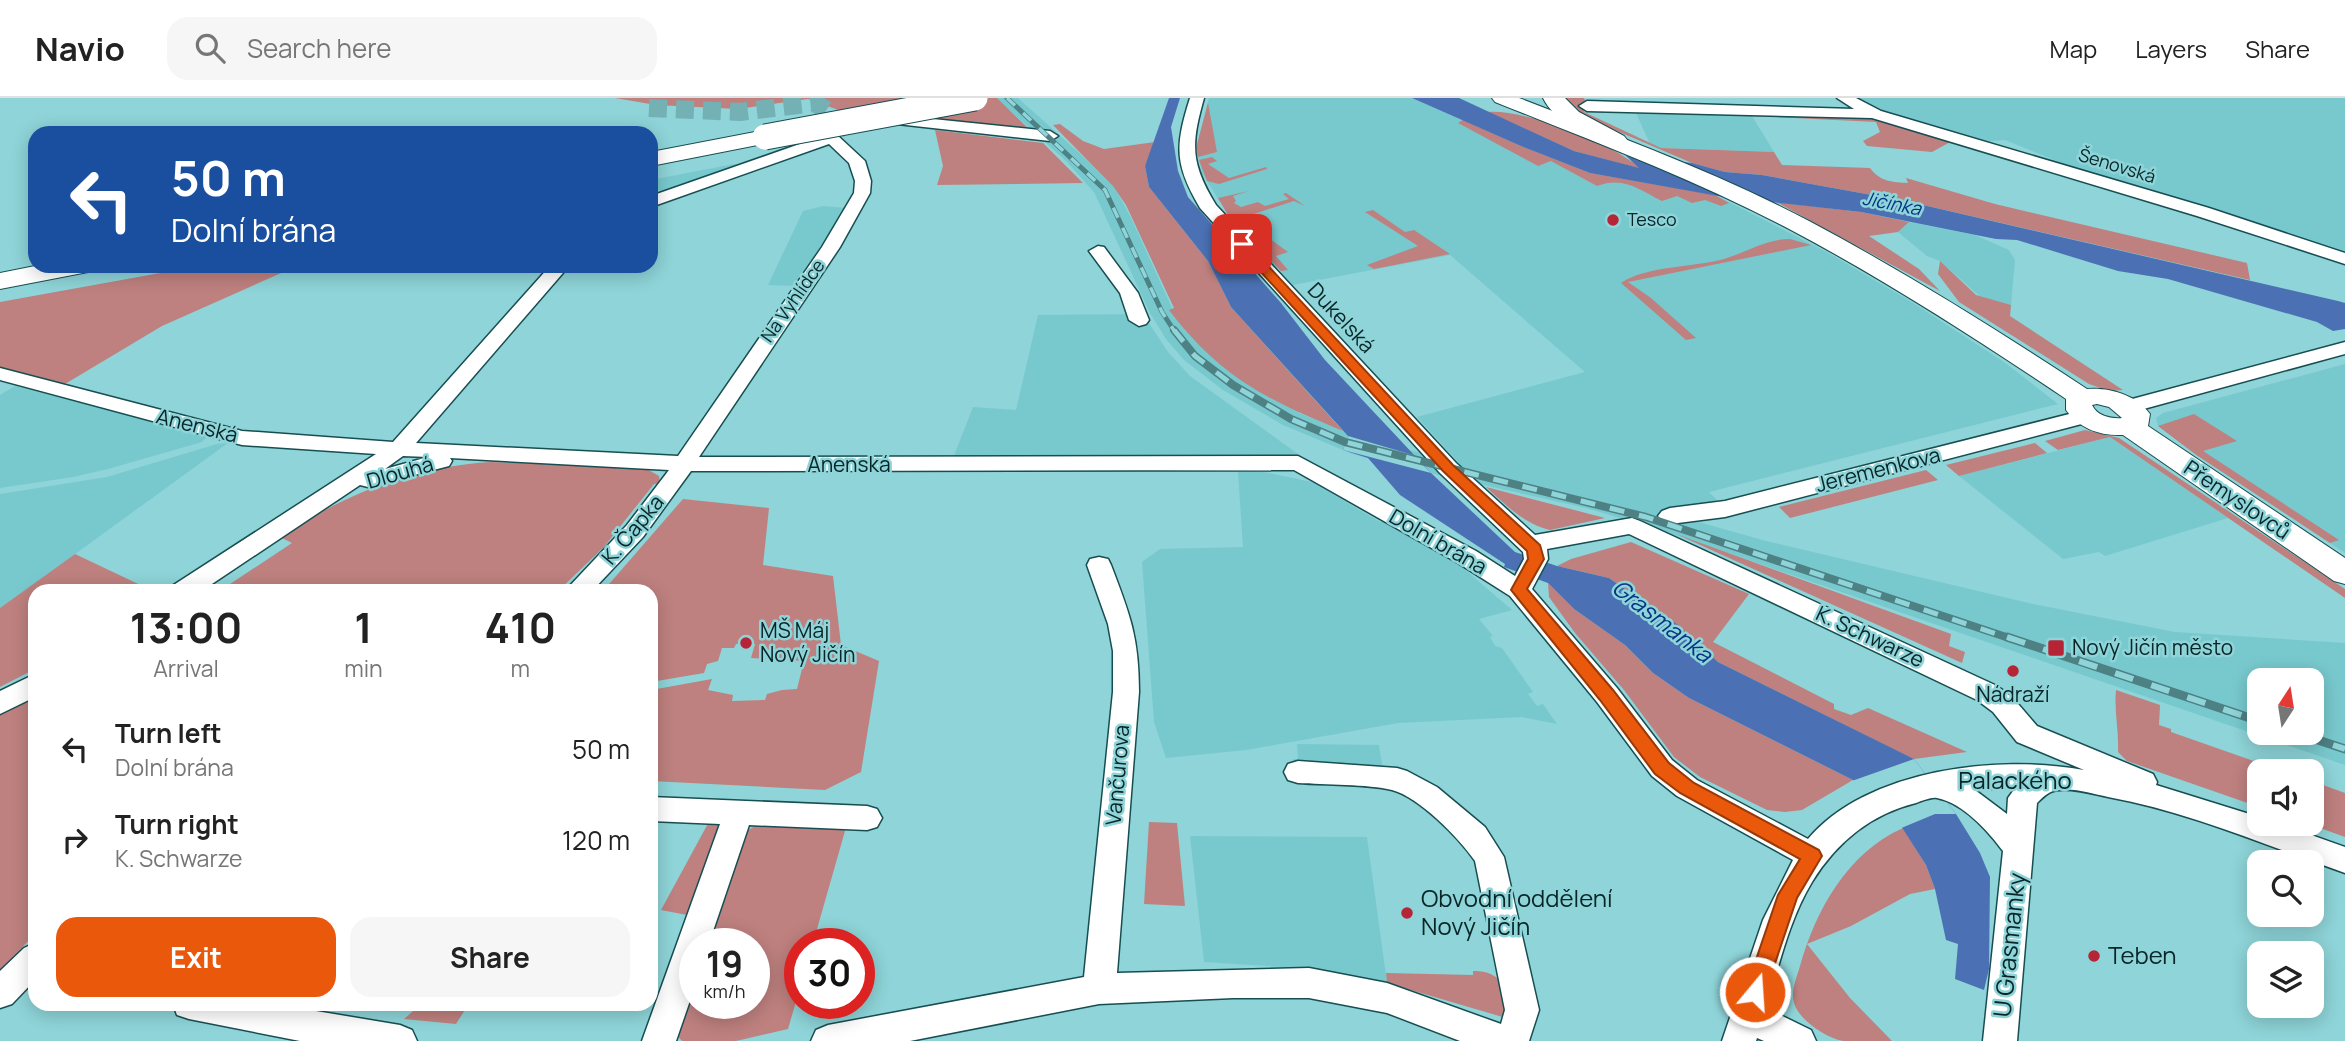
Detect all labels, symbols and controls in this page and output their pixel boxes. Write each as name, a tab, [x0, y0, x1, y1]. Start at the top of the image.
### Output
search box	[167, 17, 657, 80]
text: Navio	[35, 26, 125, 71]
icon: search	[191, 29, 229, 67]
text: Search here	[247, 30, 391, 66]
text: Map	[2050, 32, 2097, 65]
text: Layers	[2135, 32, 2207, 65]
text: Share	[2245, 32, 2310, 65]
street label: Šenovská	[2076, 142, 2159, 188]
text: 50 m	[171, 144, 286, 211]
icon: left	[56, 154, 147, 245]
water label: Jičínka	[1860, 185, 1925, 222]
place label: Tesco	[1627, 207, 1677, 231]
text: Dolní brána	[171, 208, 336, 252]
marker: Tesco	[1605, 212, 1621, 228]
pin	[1212, 214, 1272, 274]
icon: arrive	[1223, 225, 1261, 263]
street label: Na Vyhlídce	[755, 254, 830, 347]
street label: Dukelská	[1302, 276, 1382, 359]
street label: Anenská	[153, 401, 241, 449]
street label: Jeremenkova	[1813, 440, 1943, 498]
street label: Dlouhá	[363, 449, 436, 495]
street label: Anenská	[807, 450, 891, 478]
street label: Přemyslovců	[2179, 453, 2296, 545]
street label: K. Čapka	[595, 488, 670, 570]
street label: Dolní brána	[1385, 502, 1492, 580]
water label: Grasmanka	[1606, 571, 1720, 670]
text: 13:00	[130, 598, 242, 656]
text: 1	[354, 598, 373, 656]
text: 410	[485, 598, 556, 656]
street label: K. Schwarze	[1812, 599, 1929, 673]
place label: MŠ Máj Nový Jičín	[760, 616, 856, 668]
place label: Nový Jičín město	[2072, 633, 2233, 661]
marker: MŠ Máj Nový Jičín	[738, 635, 754, 651]
marker: Nový Jičín město	[2046, 638, 2066, 658]
text: Arrival	[153, 652, 219, 684]
text: min	[344, 652, 383, 684]
text: m	[511, 652, 530, 684]
marker: Nádraží	[2005, 663, 2021, 679]
north arrow	[2247, 668, 2324, 746]
map controls	[2247, 668, 2324, 1018]
place label: Nádraží	[1976, 680, 2050, 708]
text: Turn left	[115, 715, 222, 751]
street label: Vančurova	[1099, 723, 1135, 826]
icon: left	[56, 730, 94, 768]
text: 50 m	[572, 731, 630, 767]
text: Dolní brána	[115, 751, 234, 783]
button: sound	[2247, 759, 2324, 836]
street label: Palackého	[1958, 763, 2072, 796]
text: Turn right	[115, 806, 239, 842]
icon: right	[56, 821, 94, 859]
text: 120 m	[562, 822, 630, 858]
text: K. Schwarze	[115, 842, 242, 874]
button: search	[2247, 850, 2324, 927]
street label: U Grasmanky	[1985, 871, 2033, 1019]
place label: Obvodní oddělení Nový Jičín	[1421, 881, 1613, 942]
marker: Obvodní oddělení Nový Jičín	[1399, 905, 1415, 921]
button: Exit	[56, 917, 336, 997]
button: Share	[350, 917, 630, 997]
speed limit sign: 30	[784, 928, 875, 1019]
place label: Teben	[2108, 938, 2177, 971]
text: 19	[706, 940, 743, 988]
button: layers	[2247, 941, 2324, 1018]
marker: Teben	[2086, 948, 2102, 964]
position arrow	[1718, 955, 1792, 1029]
text: km/h	[704, 979, 745, 1003]

